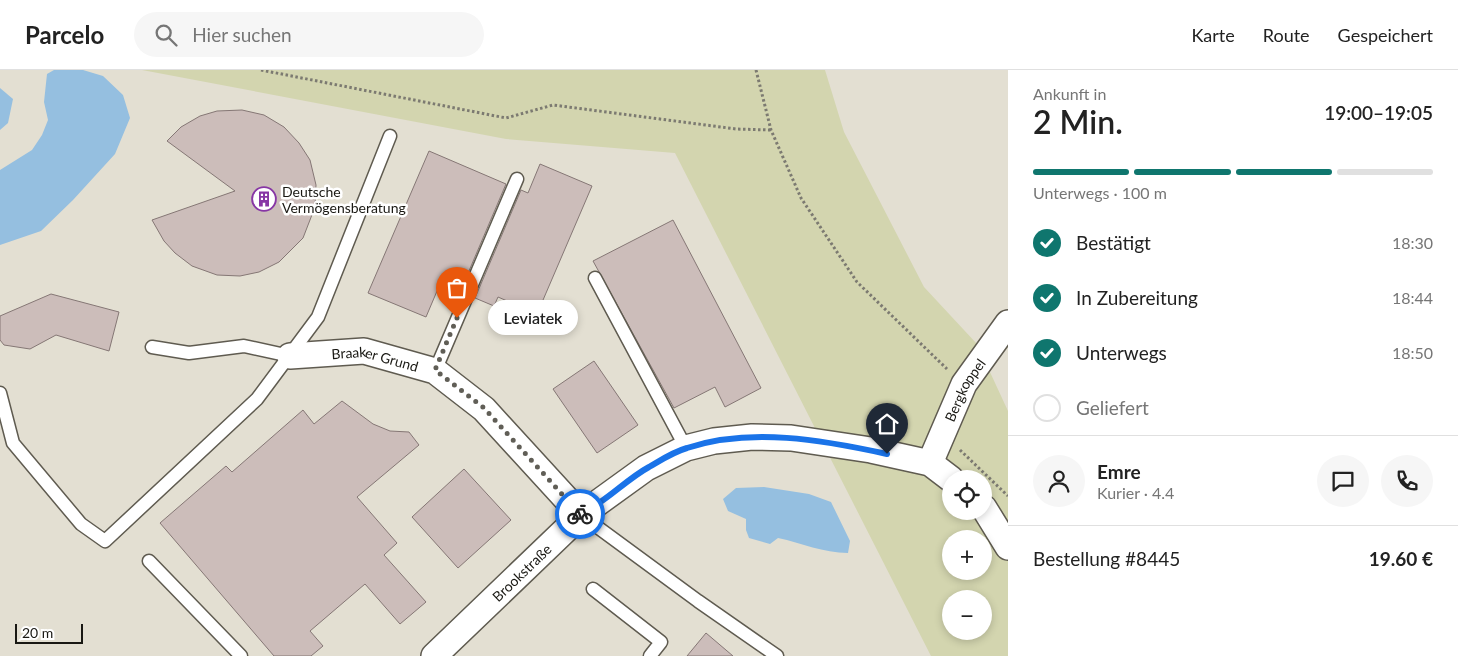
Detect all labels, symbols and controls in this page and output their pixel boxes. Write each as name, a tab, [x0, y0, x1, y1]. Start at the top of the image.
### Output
search box	[134, 12, 484, 57]
text: Parcelo	[25, 20, 104, 49]
icon: search	[152, 21, 180, 49]
text: Hier suchen	[192, 23, 292, 46]
text: Karte	[1191, 24, 1235, 46]
text: Route	[1263, 24, 1310, 46]
text: Gespeichert	[1338, 24, 1433, 46]
text: Ankunft in	[1033, 84, 1106, 103]
text: 19:00–19:05	[1324, 101, 1433, 124]
text: 2 Min.	[1033, 102, 1123, 141]
place label: Deutsche Vermögensberatung	[282, 183, 406, 216]
text: Unterwegs · 100 m	[1033, 183, 1167, 202]
building icon: Deutsche Vermögensberatung	[251, 186, 277, 212]
icon: check	[1033, 229, 1061, 257]
text: Bestätigt	[1076, 231, 1151, 254]
text: 18:30	[1392, 233, 1433, 252]
pin	[436, 267, 478, 318]
icon: bag	[443, 274, 471, 302]
icon: check	[1033, 284, 1061, 312]
text: In Zubereitung	[1076, 286, 1198, 309]
text: 18:44	[1392, 288, 1433, 307]
callout: Leviatek	[487, 300, 577, 336]
text: Leviatek	[504, 308, 562, 327]
icon: check	[1033, 339, 1061, 367]
text: Unterwegs	[1076, 341, 1167, 364]
street label: Braaker Grund	[331, 342, 421, 374]
text: 18:50	[1392, 343, 1433, 362]
street label: Bergkoppel	[940, 355, 988, 424]
text: Geliefert	[1076, 396, 1149, 419]
pin	[866, 403, 908, 454]
icon: home	[873, 410, 901, 438]
button: person	[1033, 455, 1085, 507]
button: chat	[1317, 455, 1369, 507]
button: phone	[1381, 455, 1433, 507]
text: Emre	[1097, 460, 1141, 483]
map controls	[942, 470, 992, 640]
button: locate	[942, 470, 992, 520]
text: Kurier · 4.4	[1097, 483, 1174, 502]
courier	[555, 489, 605, 539]
icon: bike	[566, 500, 594, 528]
button: +	[942, 530, 992, 580]
street label: Brookstraße	[488, 540, 554, 604]
text: Bestellung #8445	[1033, 547, 1180, 570]
text: 19.60 €	[1369, 547, 1433, 570]
button: −	[942, 590, 992, 640]
scale bar	[15, 621, 82, 644]
text: 20 m	[22, 624, 53, 641]

